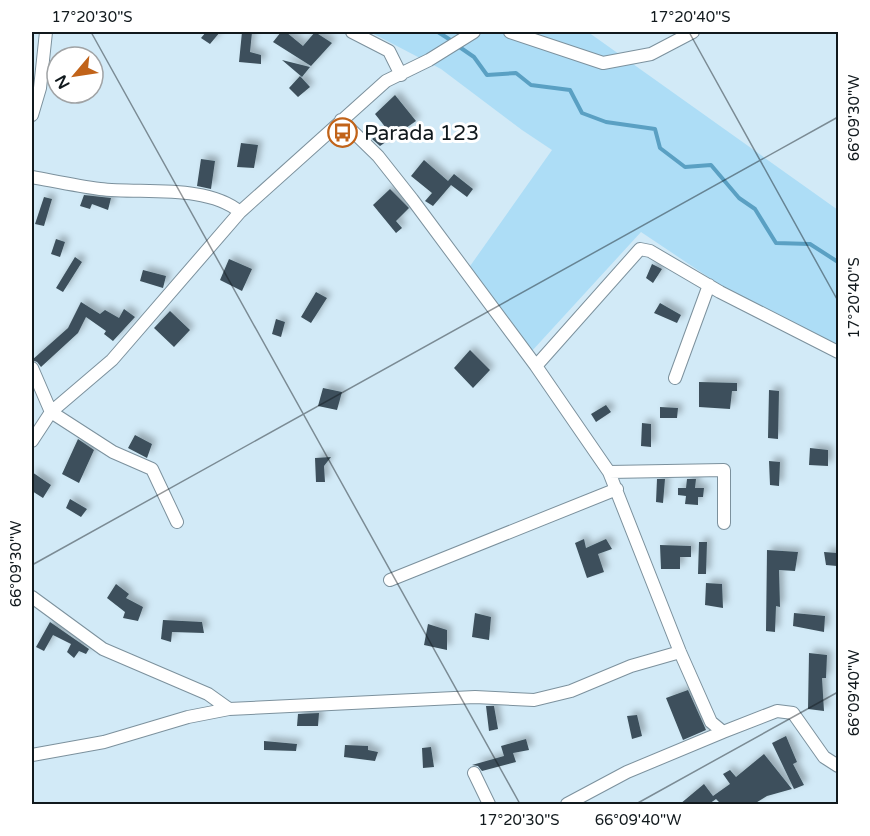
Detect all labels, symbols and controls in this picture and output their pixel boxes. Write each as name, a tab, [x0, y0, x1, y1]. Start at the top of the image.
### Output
text: 17°20'30"S	[51, 8, 133, 26]
text: 17°20'40"S	[649, 8, 731, 26]
north arrow	[45, 45, 105, 105]
text: N	[51, 71, 75, 92]
text: 66°09'30"W	[845, 75, 863, 161]
bus stop icon: Parada 123	[327, 117, 359, 149]
place label: Parada 123	[364, 121, 479, 146]
text: 17°20'40"S	[845, 257, 863, 339]
text: 66°09'30"W	[7, 521, 25, 607]
text: 66°09'40"W	[845, 650, 863, 736]
text: 17°20'30"S	[478, 811, 560, 829]
text: 66°09'40"W	[595, 811, 681, 829]

